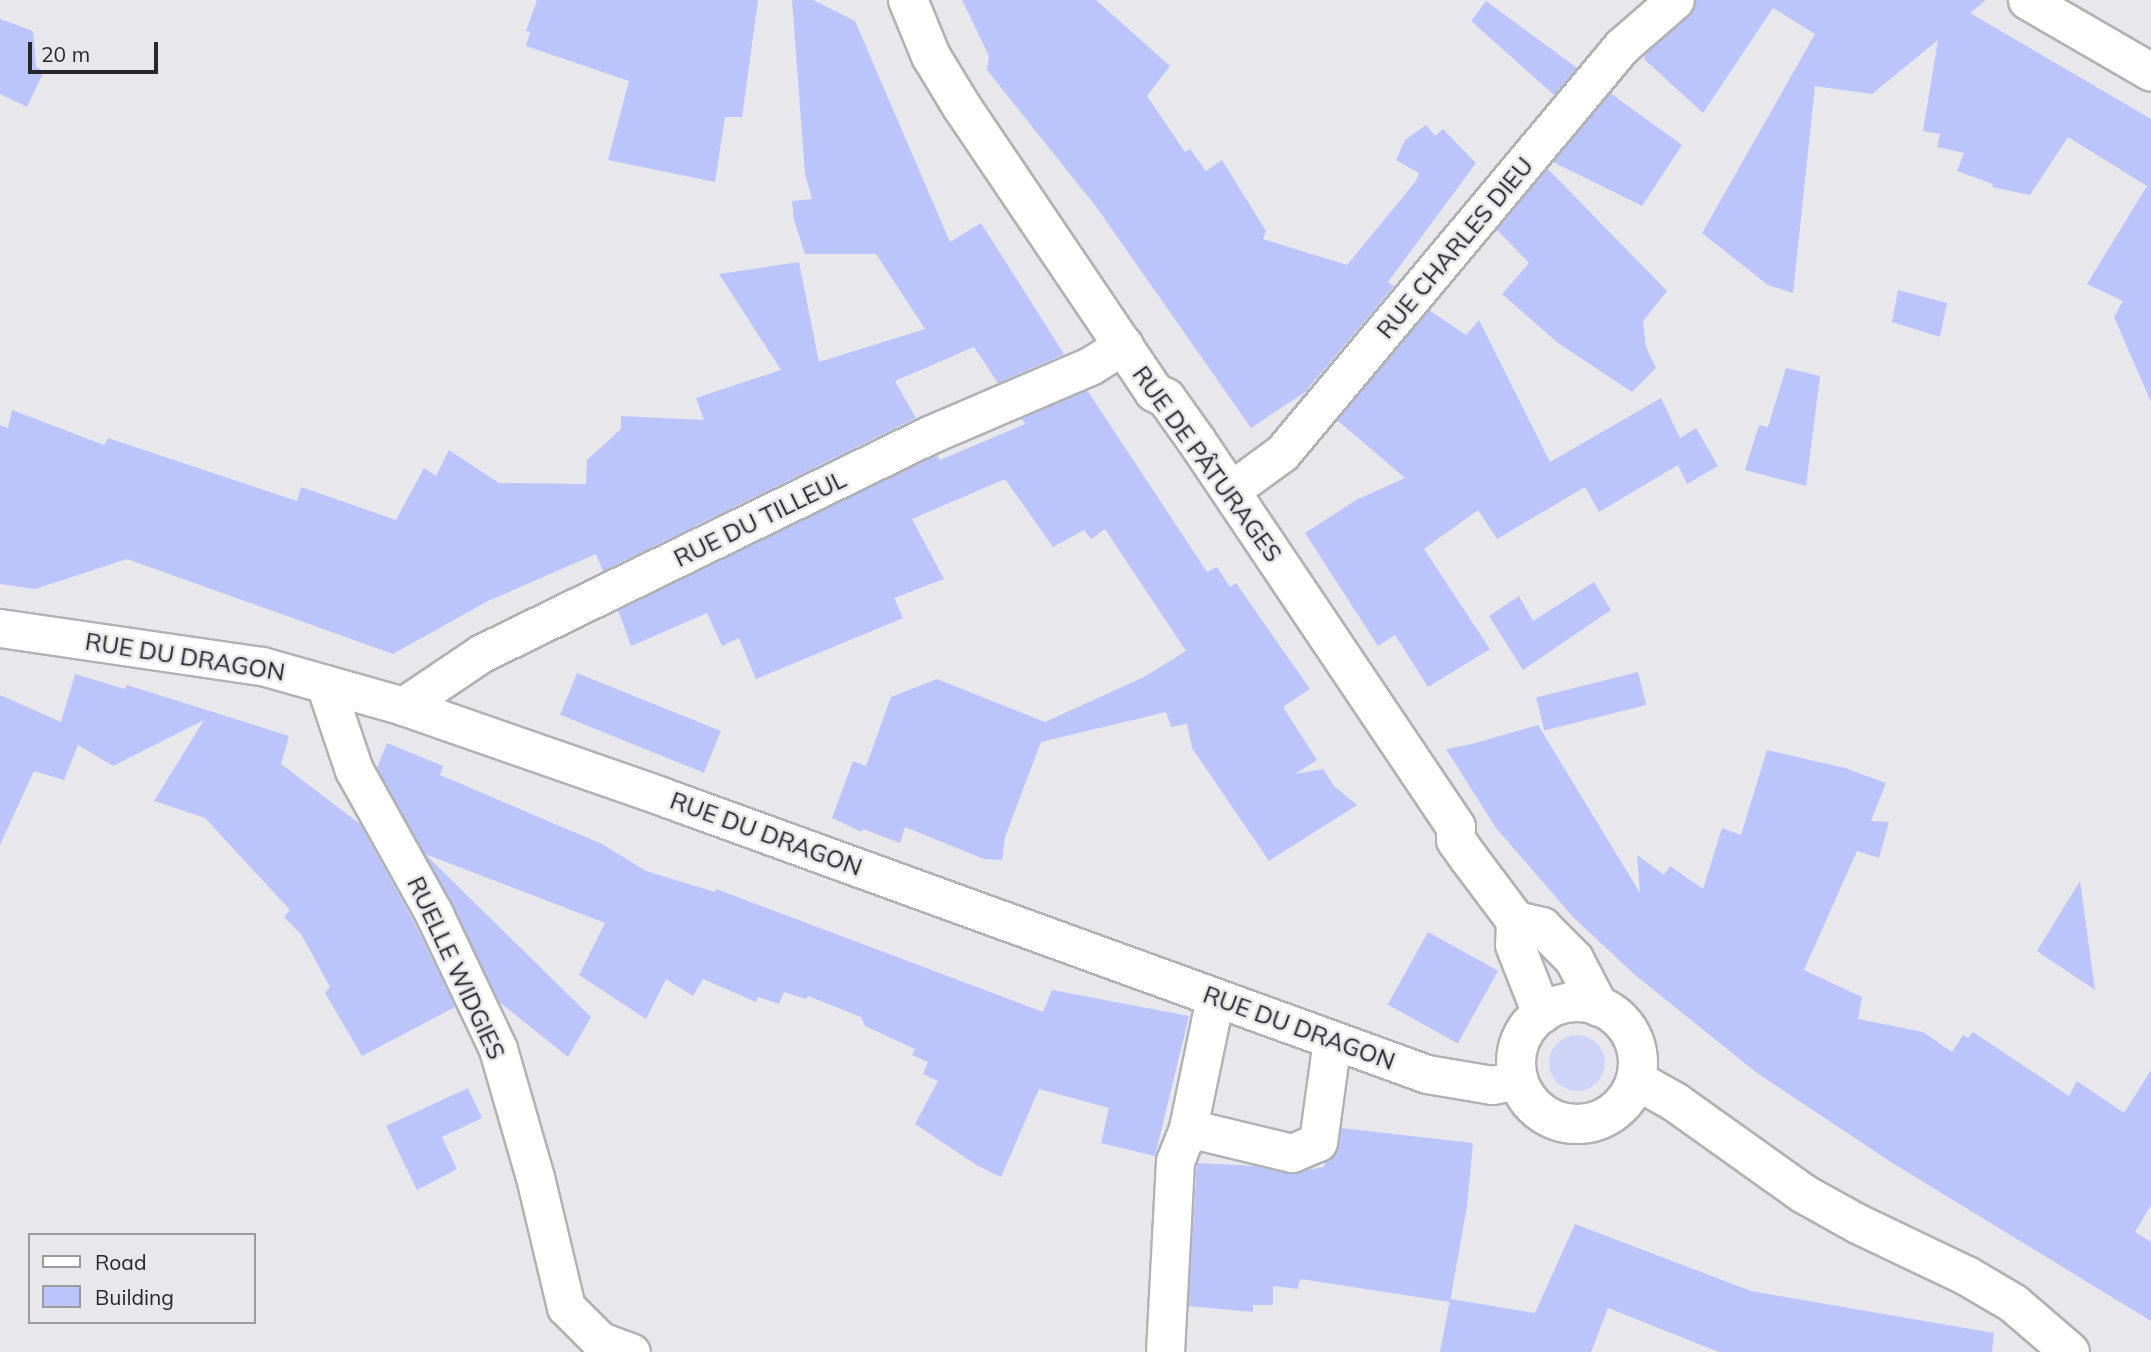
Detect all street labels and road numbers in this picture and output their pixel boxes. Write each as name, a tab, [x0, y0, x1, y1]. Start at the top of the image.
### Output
street label: RUE CHARLES DIEU	[1371, 152, 1539, 344]
street label: RUE DE PÂTURAGES	[1126, 361, 1288, 567]
street label: RUE DU TILLEUL	[669, 465, 851, 573]
street label: RUE DU DRAGON	[83, 627, 287, 687]
street label: RUE DU DRAGON	[666, 786, 866, 882]
street label: RUELLE WIDGIES	[401, 872, 511, 1064]
street label: RUE DU DRAGON	[1199, 980, 1399, 1076]

